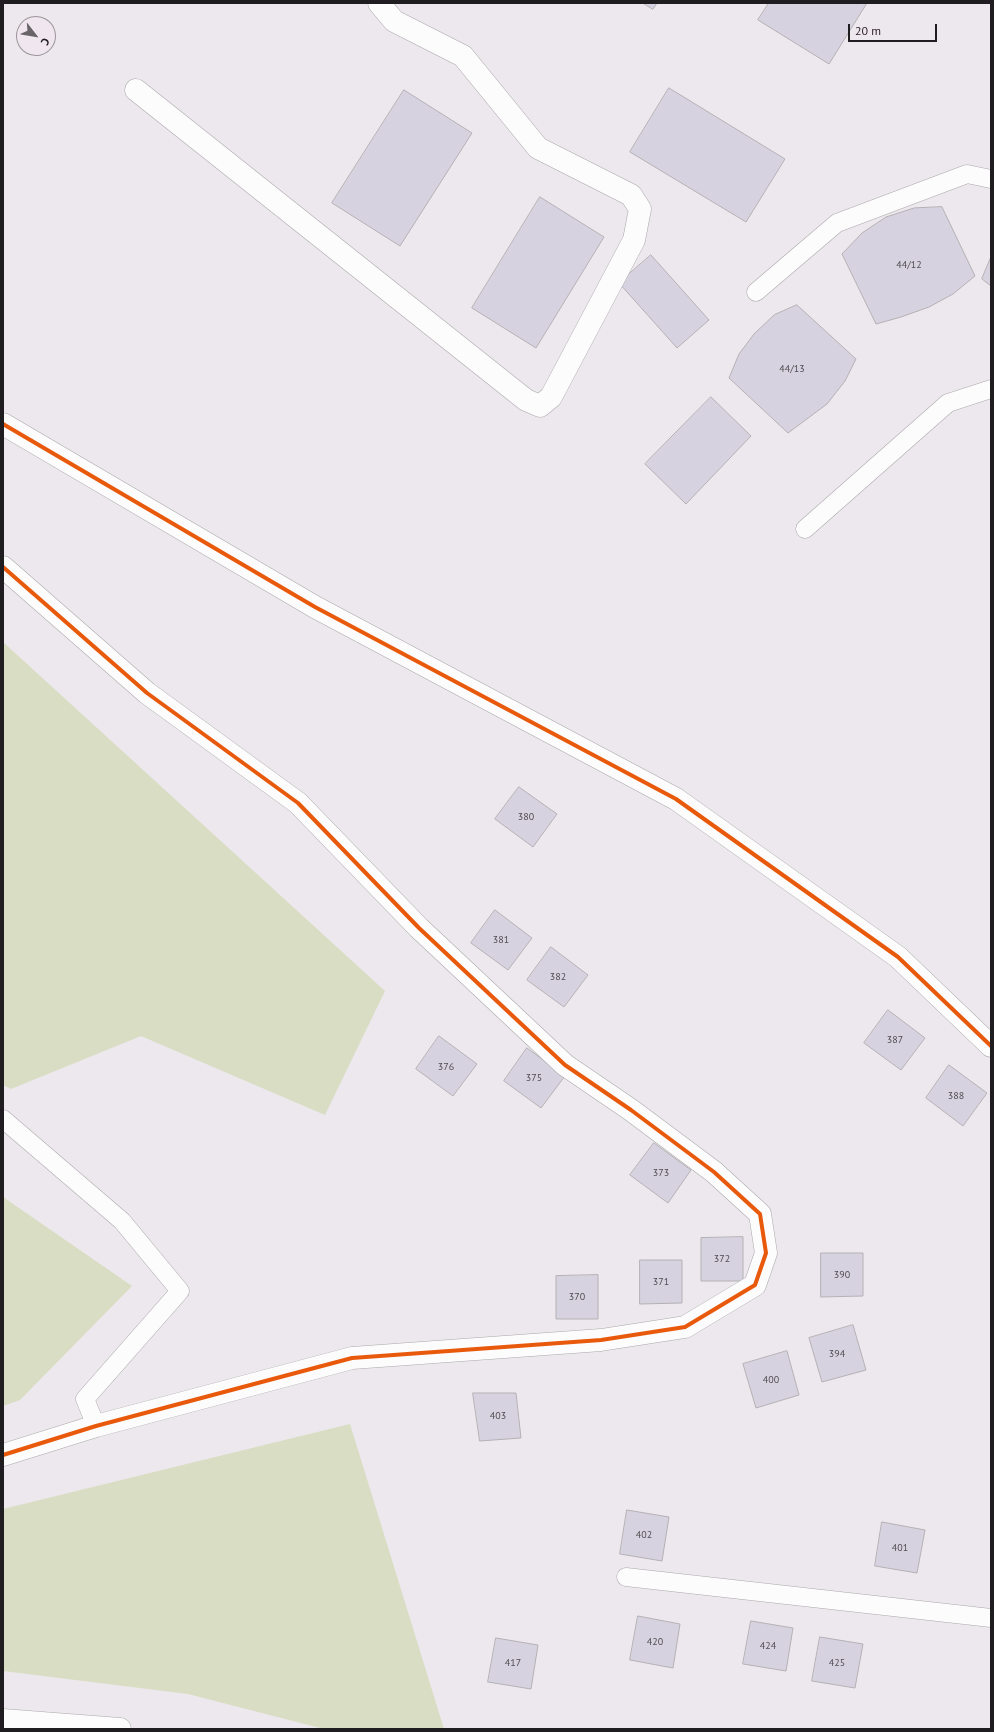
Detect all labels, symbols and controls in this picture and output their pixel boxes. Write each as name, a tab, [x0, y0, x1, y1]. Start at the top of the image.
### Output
north arrow	[16, 16, 56, 56]
scale bar	[850, 16, 939, 42]
text: 20 m	[855, 23, 881, 38]
text: С	[38, 35, 53, 48]
house number: 44/12	[896, 259, 922, 271]
house number: 44/13	[779, 363, 805, 375]
house number: 380	[518, 811, 534, 823]
house number: 381	[493, 934, 509, 946]
house number: 382	[550, 971, 566, 983]
house number: 387	[887, 1034, 903, 1046]
house number: 376	[438, 1061, 454, 1073]
house number: 375	[526, 1072, 542, 1084]
house number: 388	[948, 1090, 964, 1102]
house number: 373	[653, 1167, 669, 1179]
house number: 372	[714, 1253, 730, 1265]
house number: 390	[834, 1269, 850, 1281]
house number: 371	[653, 1276, 669, 1288]
house number: 370	[569, 1291, 585, 1303]
house number: 394	[829, 1348, 845, 1360]
house number: 400	[763, 1374, 779, 1386]
house number: 403	[490, 1410, 506, 1422]
house number: 402	[636, 1529, 652, 1541]
house number: 401	[892, 1542, 908, 1554]
house number: 420	[647, 1636, 663, 1648]
house number: 424	[760, 1640, 776, 1652]
house number: 417	[505, 1657, 521, 1669]
house number: 425	[829, 1657, 845, 1669]

